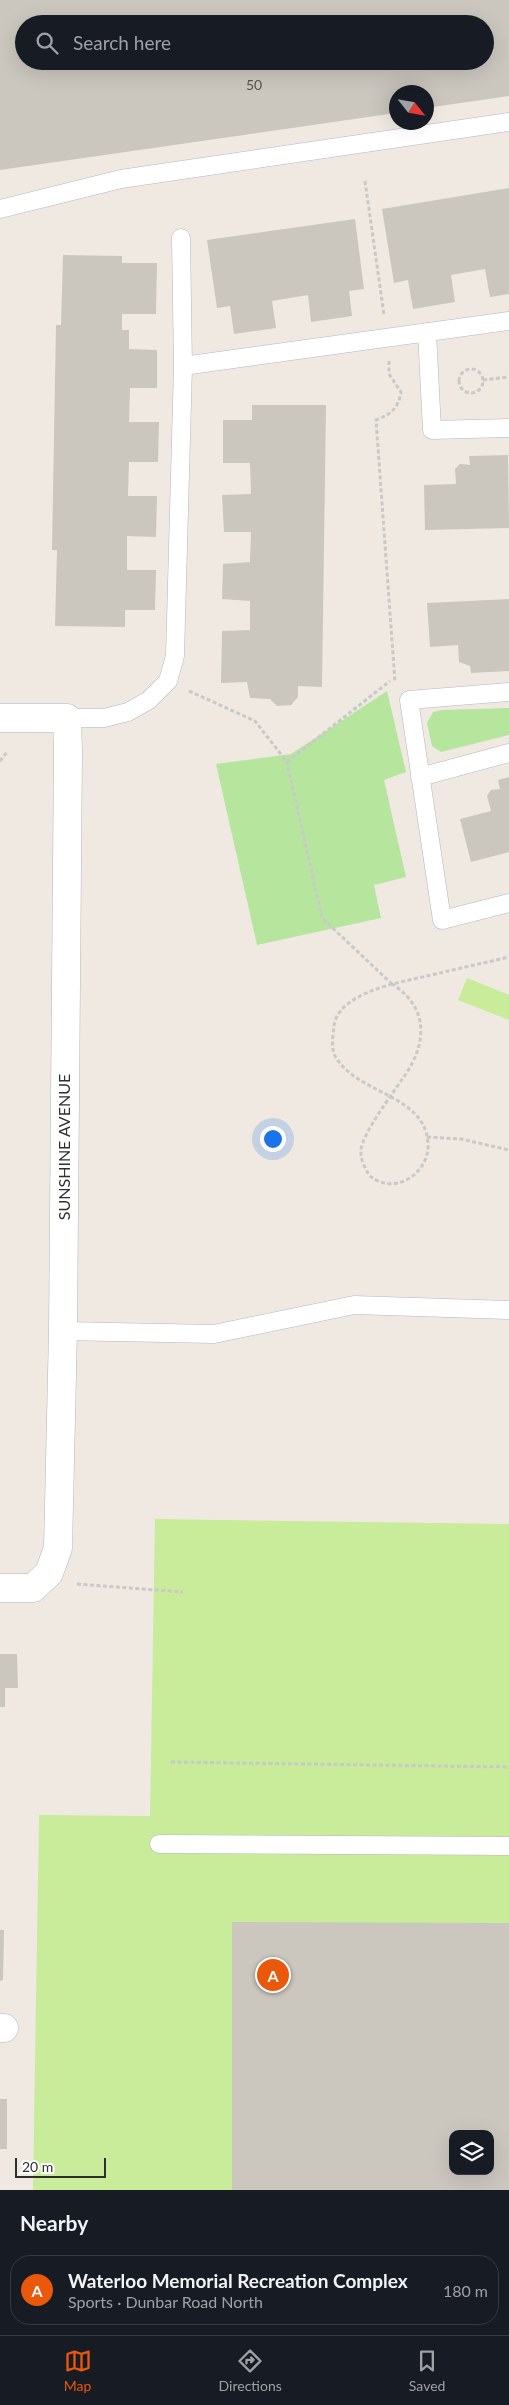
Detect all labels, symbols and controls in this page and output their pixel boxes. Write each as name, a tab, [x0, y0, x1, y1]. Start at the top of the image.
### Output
search box	[15, 15, 494, 70]
icon: search	[33, 29, 61, 57]
text: Search here	[73, 31, 171, 54]
house number: 50	[246, 76, 262, 93]
north arrow	[389, 85, 434, 130]
street label: SUNSHINE AVENUE	[54, 1074, 73, 1220]
your location	[260, 1126, 286, 1152]
pin: A	[257, 1956, 289, 1994]
map controls	[449, 2130, 494, 2175]
button: layers	[449, 2130, 494, 2175]
scale bar	[15, 2155, 106, 2178]
text: 20 m	[22, 2158, 53, 2175]
text: Nearby	[20, 2210, 88, 2235]
text: Waterloo Memorial Recreation Complex	[68, 2269, 408, 2292]
text: A	[31, 2281, 43, 2300]
text: 180 m	[443, 2281, 488, 2300]
text: Sports · Dunbar Road North	[68, 2292, 263, 2311]
tab: Map	[64, 2347, 92, 2394]
tab: Directions	[219, 2347, 282, 2394]
tab: Saved	[409, 2347, 445, 2394]

